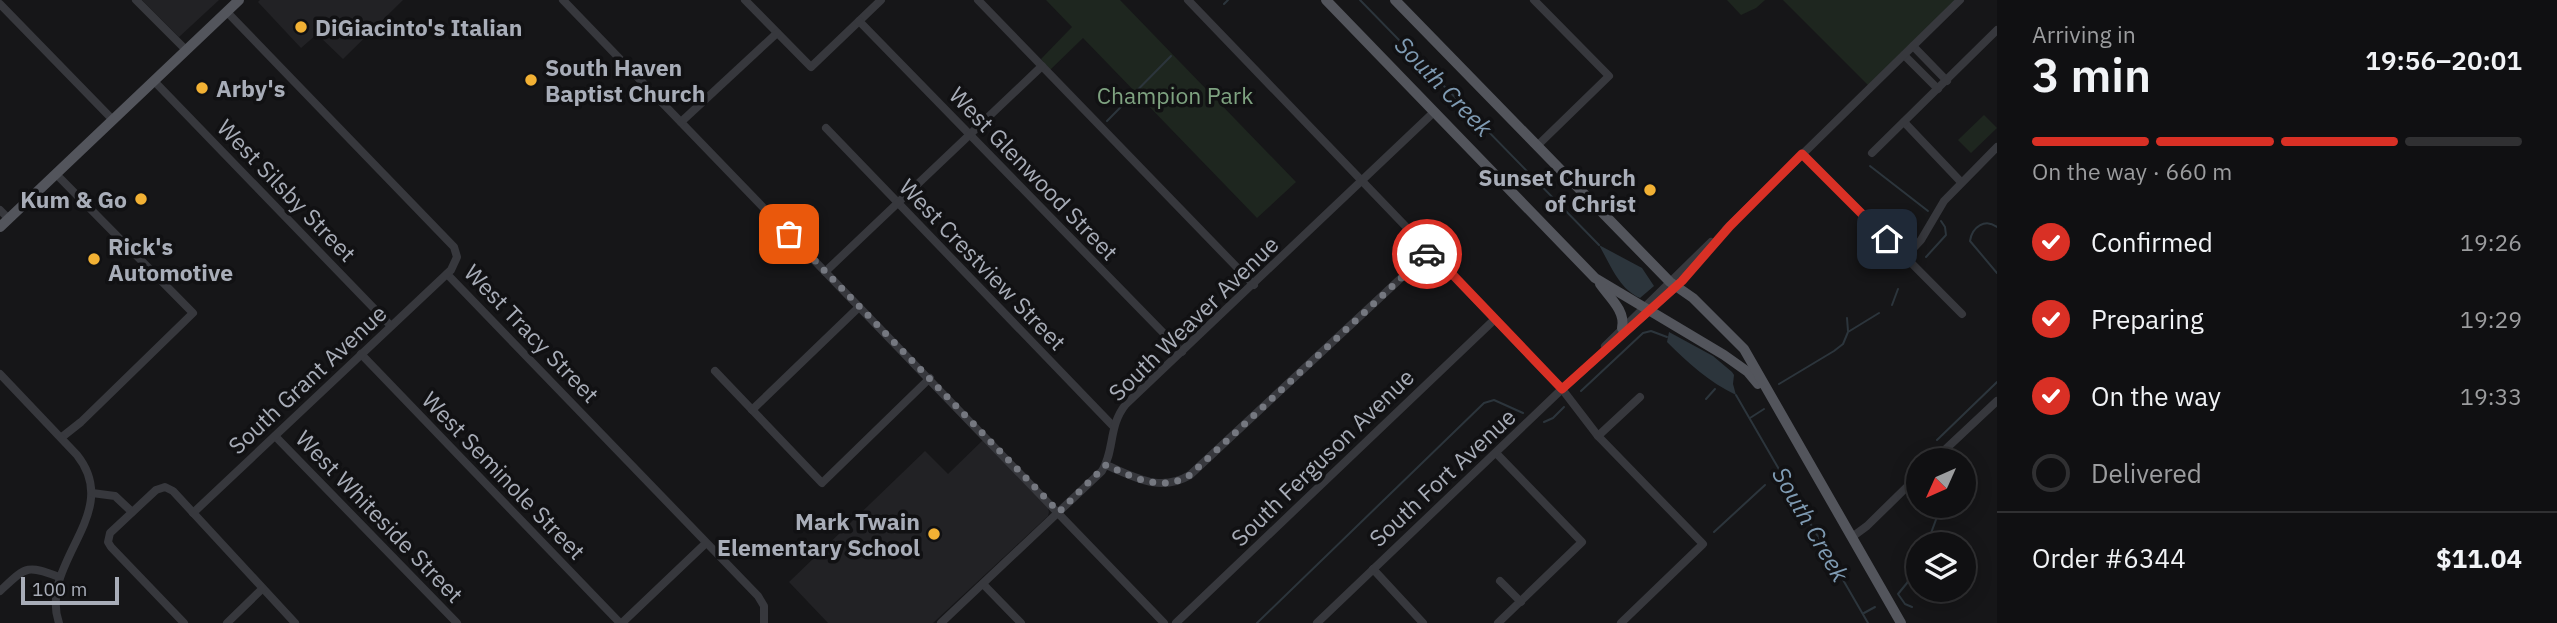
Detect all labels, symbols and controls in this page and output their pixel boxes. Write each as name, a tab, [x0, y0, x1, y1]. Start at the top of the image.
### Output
place label: DiGiacinto's Italian	[315, 12, 523, 42]
marker: DiGiacinto's Italian	[293, 19, 309, 35]
text: Arriving in	[2032, 19, 2136, 49]
water label: South Creek	[1388, 29, 1500, 143]
text: 19:56–20:01	[2365, 43, 2522, 77]
text: 3 min	[2032, 45, 2151, 105]
place label: South Haven Baptist Church	[545, 52, 705, 108]
marker: South Haven Baptist Church	[523, 72, 539, 88]
place label: Arby's	[216, 73, 285, 103]
marker: Arby's	[194, 80, 210, 96]
street label: West Glenwood Street	[943, 80, 1125, 266]
park label: Champion Park	[1097, 80, 1253, 110]
street label: West Silsby Street	[211, 112, 363, 268]
text: On the way · 660 m	[2032, 156, 2232, 186]
place label: Sunset Church of Christ	[1478, 162, 1636, 218]
street label: West Crestview Street	[893, 172, 1073, 356]
marker: Sunset Church of Christ	[1642, 182, 1658, 198]
place label: Kum & Go	[20, 184, 127, 214]
marker: Kum & Go	[133, 191, 149, 207]
pin	[759, 204, 819, 264]
pin	[1857, 209, 1917, 269]
icon: bag	[770, 215, 808, 253]
courier	[1392, 219, 1462, 289]
icon: home	[1868, 220, 1906, 258]
icon: check	[2032, 223, 2070, 261]
text: Confirmed	[2091, 225, 2213, 259]
text: 19:26	[2460, 227, 2522, 257]
street label: South Weaver Avenue	[1102, 229, 1284, 407]
place label: Rick's Automotive	[108, 231, 233, 287]
icon: car	[1408, 235, 1446, 273]
marker: Rick's Automotive	[86, 251, 102, 267]
street label: West Tracy Street	[458, 257, 606, 409]
street label: South Grant Avenue	[221, 298, 393, 460]
icon: check	[2032, 300, 2070, 338]
text: Preparing	[2091, 302, 2204, 336]
text: 19:29	[2460, 304, 2522, 334]
street label: South Ferguson Avenue	[1224, 362, 1420, 552]
icon: check	[2032, 377, 2070, 415]
text: On the way	[2091, 379, 2221, 413]
text: 19:33	[2460, 381, 2522, 411]
street label: West Seminole Street	[416, 385, 592, 565]
street label: South Fort Avenue	[1362, 401, 1522, 553]
street label: West Whiteside Street	[290, 423, 470, 609]
north arrow	[1906, 448, 1976, 518]
map controls	[1906, 448, 1976, 602]
text: Delivered	[2091, 456, 2202, 490]
water label: South Creek	[1765, 461, 1857, 588]
place label: Mark Twain Elementary School	[717, 506, 920, 562]
marker: Mark Twain Elementary School	[926, 526, 942, 542]
button: layers	[1906, 532, 1976, 602]
text: Order #6344	[2032, 541, 2186, 575]
text: $11.04	[2436, 541, 2522, 575]
scale bar	[21, 574, 119, 606]
text: 100 m	[32, 577, 87, 601]

